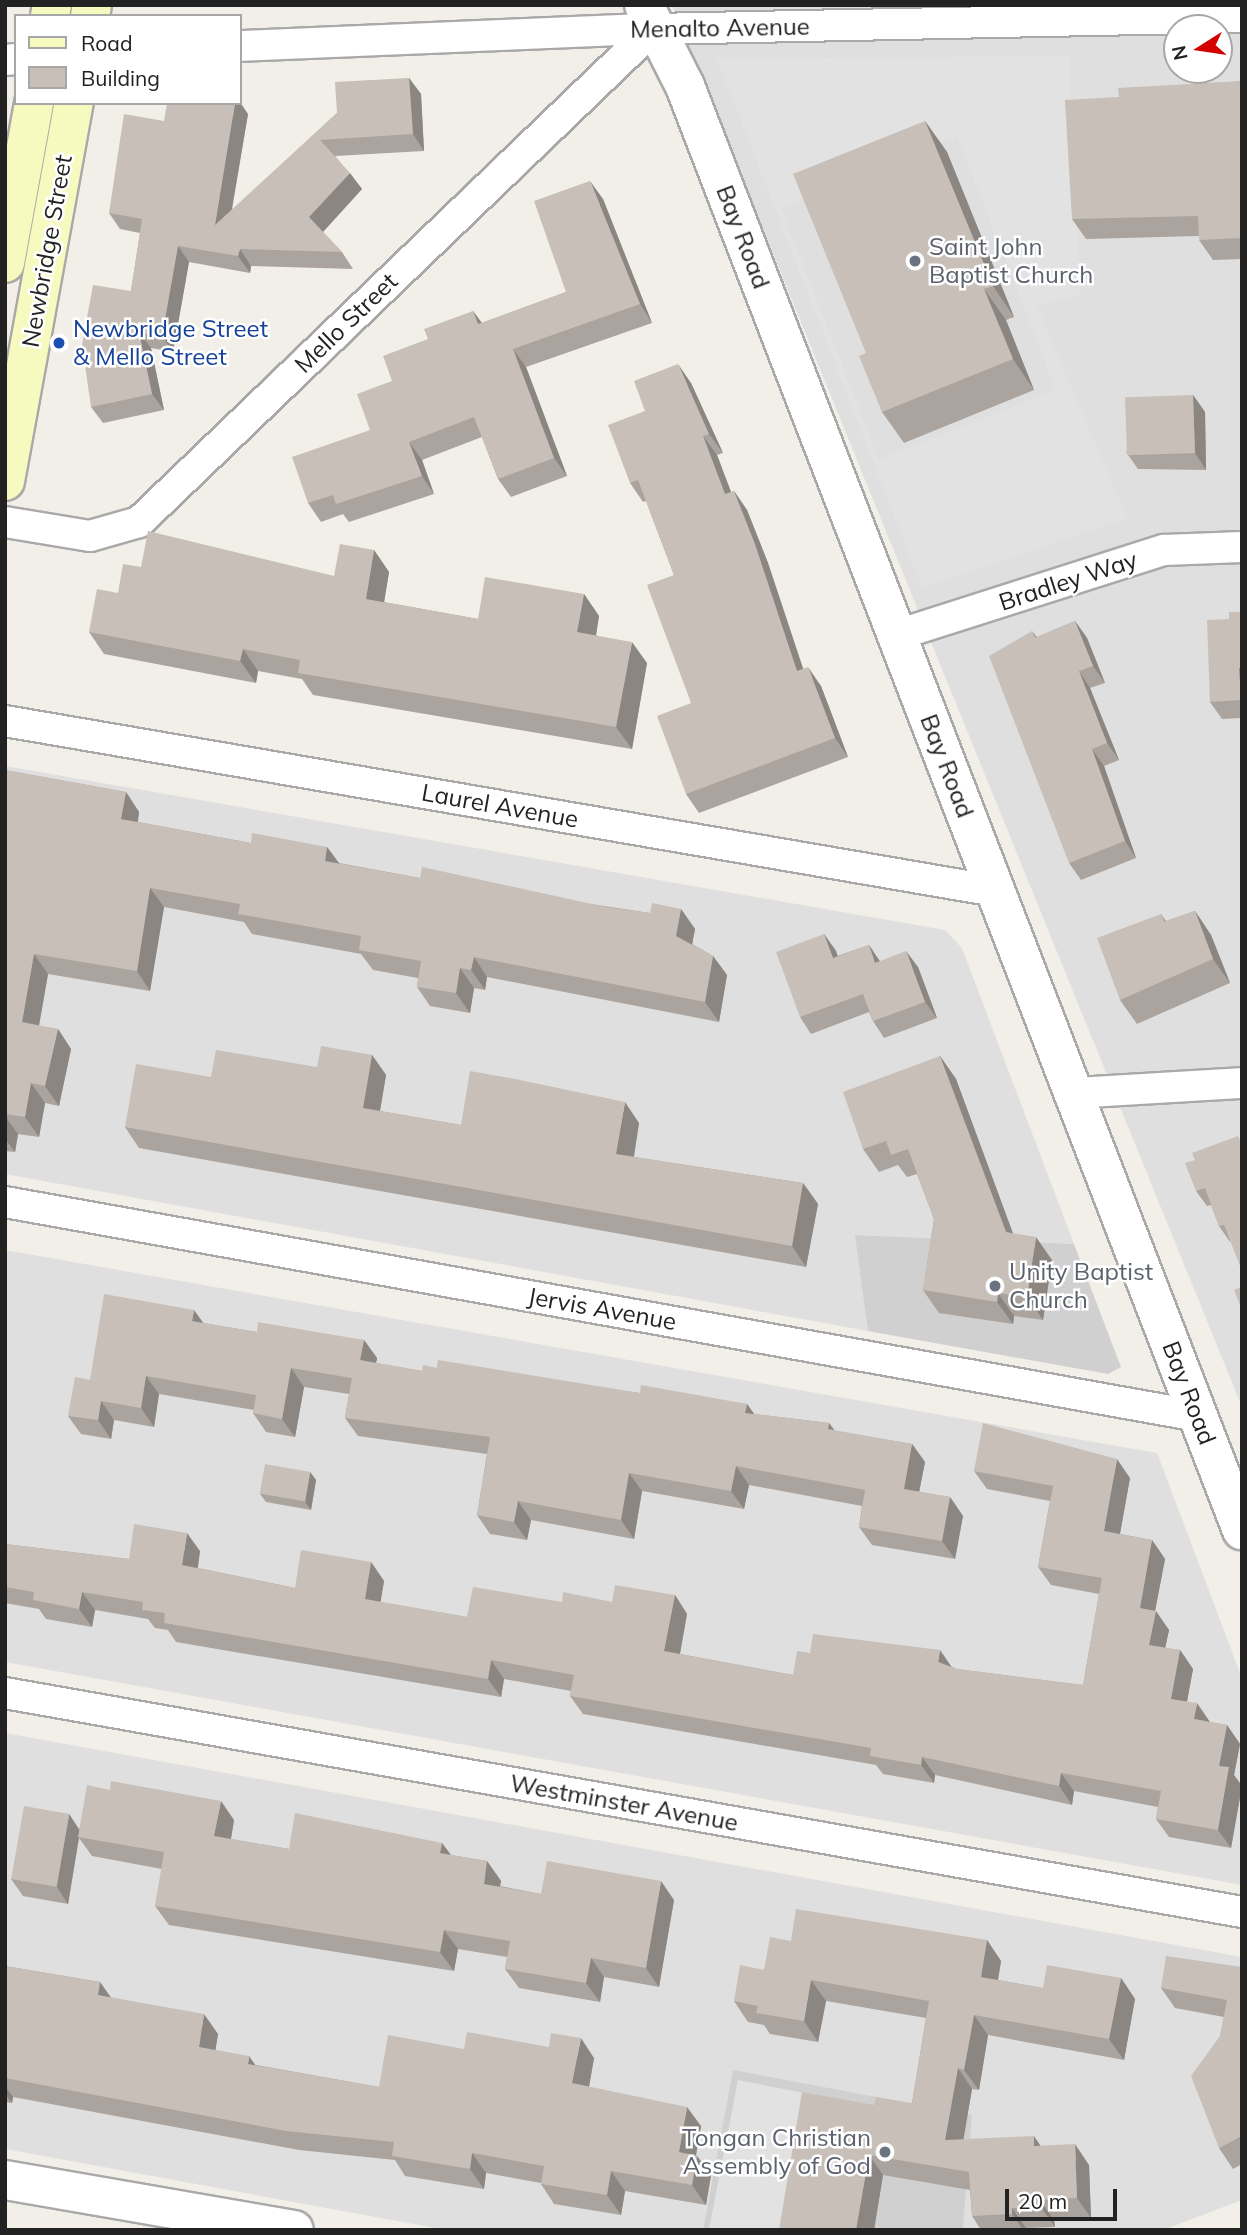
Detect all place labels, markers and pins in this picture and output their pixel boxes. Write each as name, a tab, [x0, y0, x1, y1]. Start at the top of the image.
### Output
place label: Saint John Baptist Church	[929, 233, 1093, 289]
marker: Saint John Baptist Church	[907, 253, 923, 269]
place label: Newbridge Street & Mello Street	[73, 315, 268, 371]
marker: Newbridge Street & Mello Street	[51, 335, 67, 351]
place label: Unity Baptist Church	[1009, 1258, 1153, 1314]
marker: Unity Baptist Church	[987, 1278, 1003, 1294]
place label: Tongan Christian Assembly of God	[682, 2124, 871, 2180]
marker: Tongan Christian Assembly of God	[877, 2144, 893, 2160]

